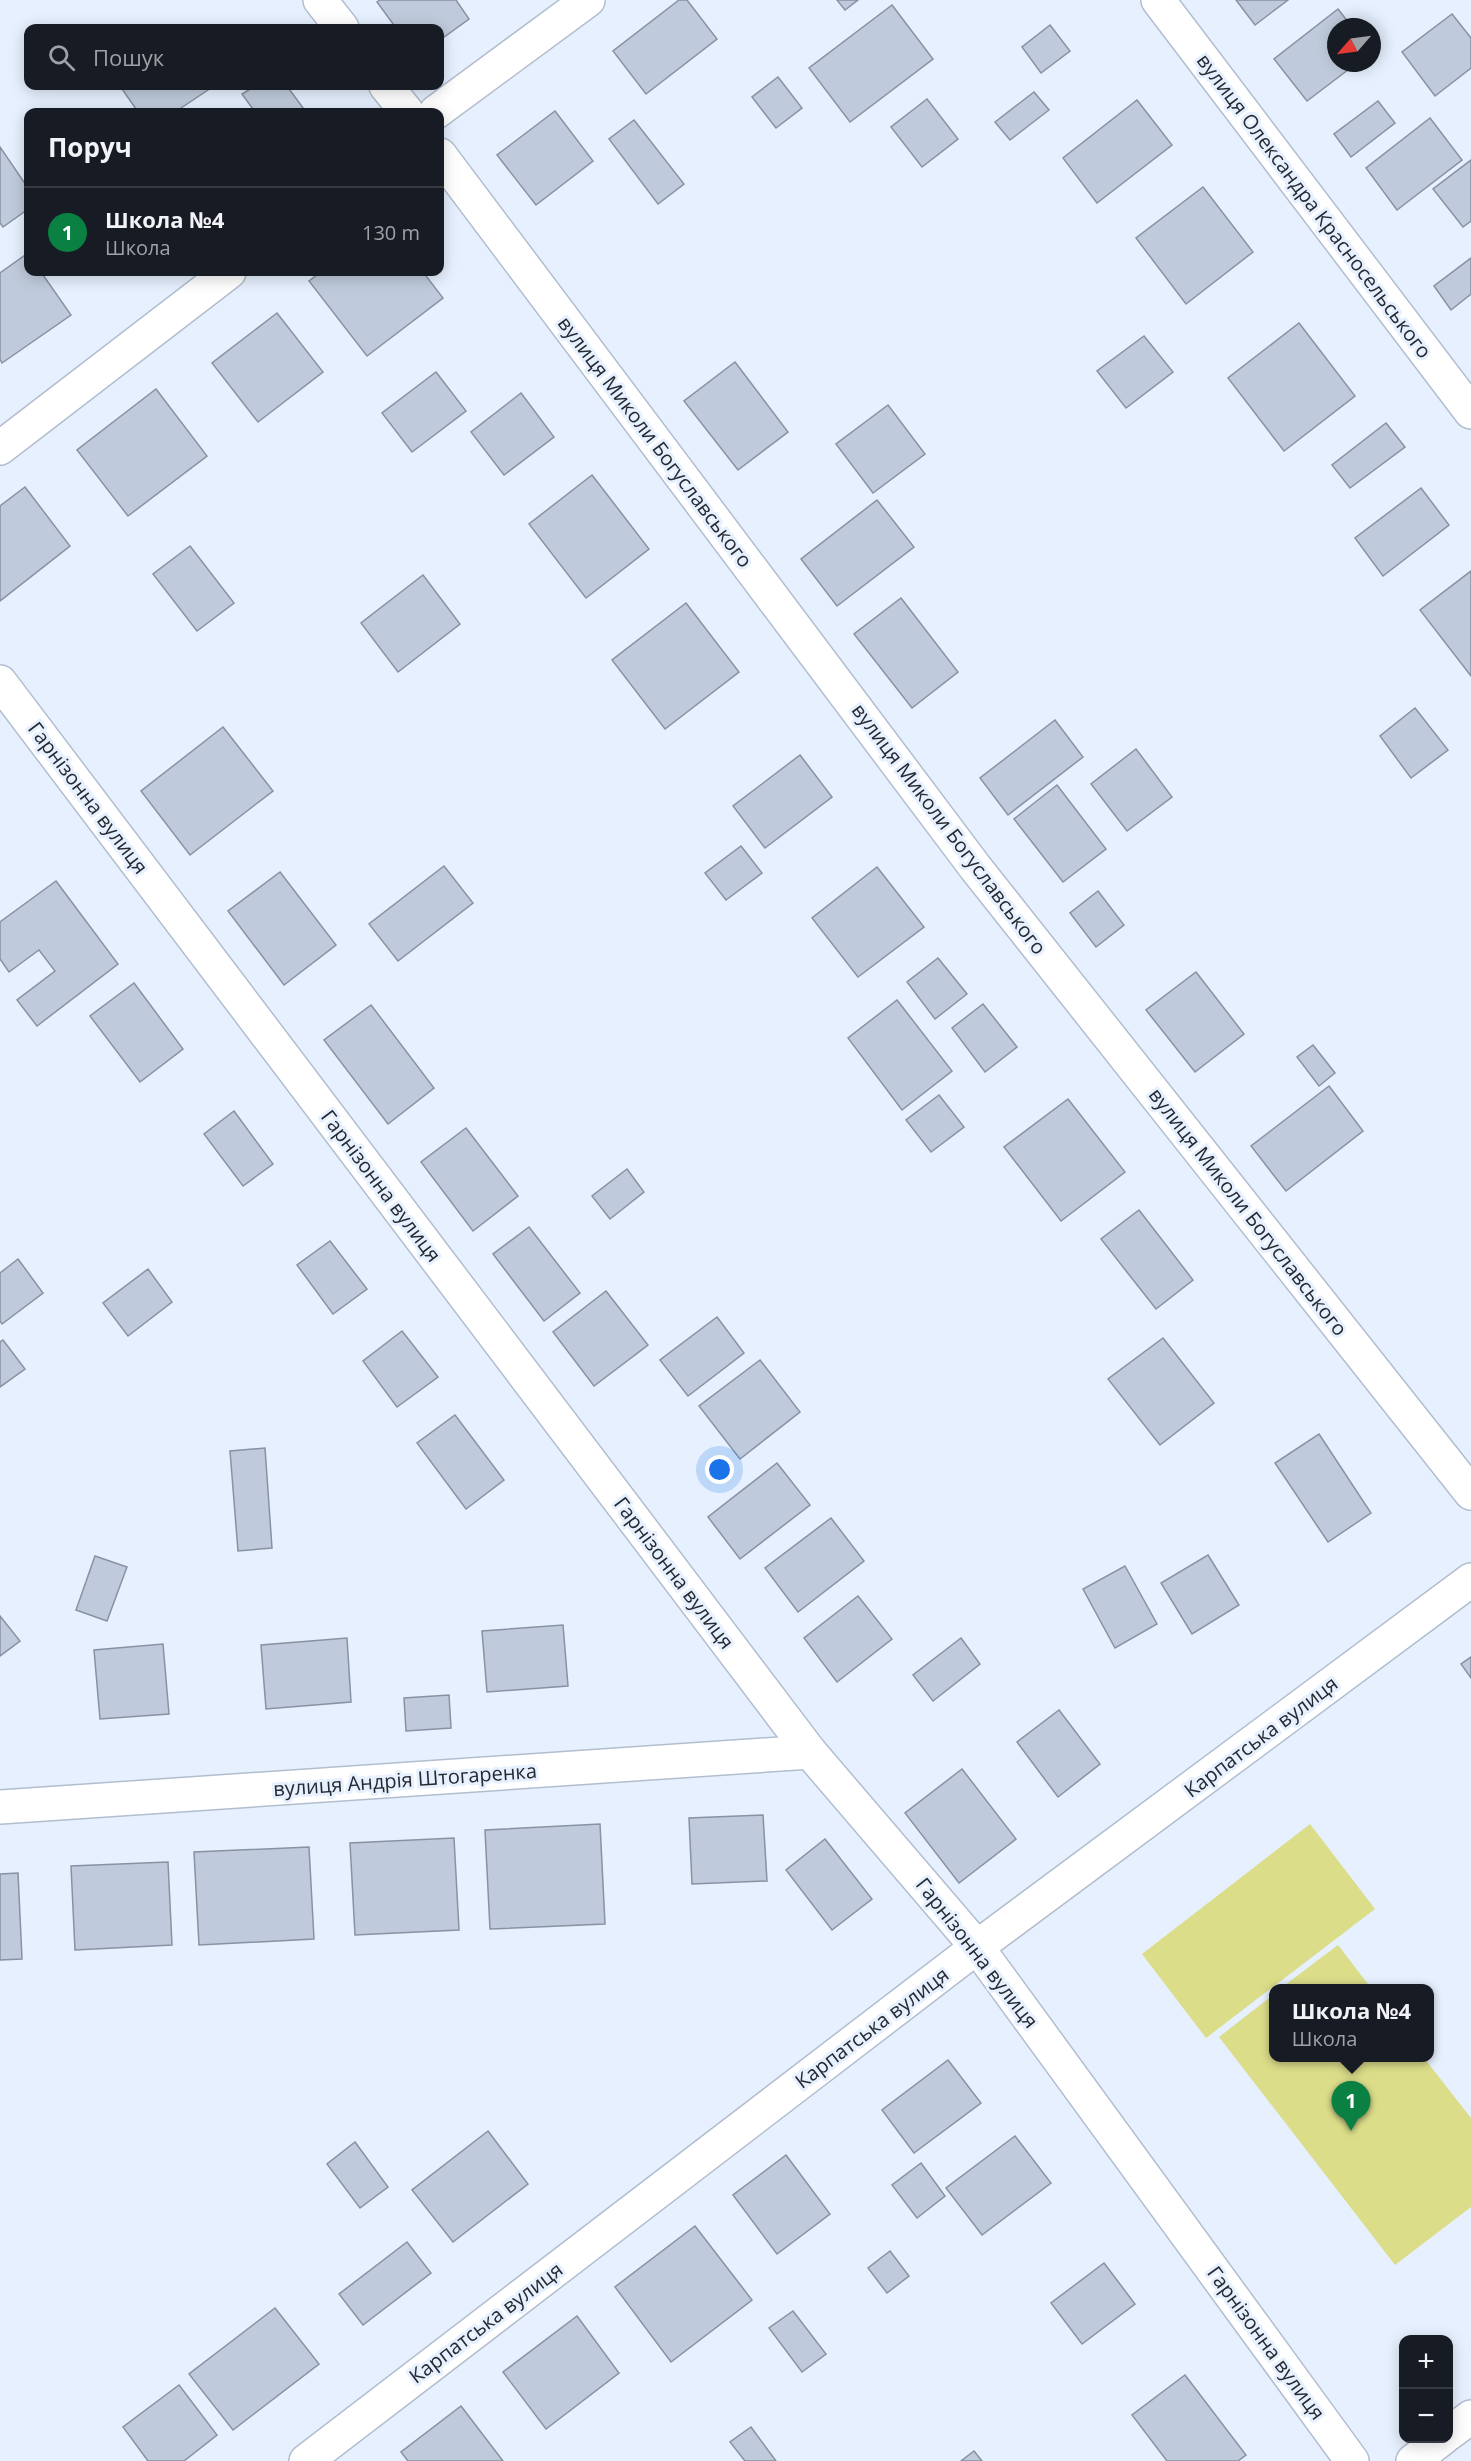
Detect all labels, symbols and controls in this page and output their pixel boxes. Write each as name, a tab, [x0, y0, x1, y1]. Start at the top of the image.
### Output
north arrow	[1327, 18, 1381, 72]
search box	[24, 24, 444, 90]
icon: search	[45, 41, 78, 74]
text: Пошук	[93, 42, 164, 72]
street label: вулиця Олександра Красносельського	[1191, 48, 1438, 363]
text: Поруч	[48, 129, 132, 165]
text: Школа №4	[105, 204, 224, 234]
text: 1	[62, 219, 73, 246]
text: 130 m	[362, 219, 420, 246]
text: Школа	[105, 234, 171, 261]
street label: вулиця Миколи Богуславського	[552, 311, 759, 573]
street label: вулиця Миколи Богуславського	[846, 698, 1053, 960]
street label: Гарнізонна вулиця	[22, 716, 155, 879]
street label: вулиця Миколи Богуславського	[1143, 1082, 1354, 1341]
street label: Гарнізонна вулиця	[315, 1104, 448, 1267]
your location	[705, 1455, 734, 1484]
street label: Гарнізонна вулиця	[608, 1491, 741, 1654]
street label: Карпатська вулиця	[1178, 1670, 1343, 1803]
street label: вулиця Андрія Штогаренка	[272, 1757, 538, 1802]
street label: Гарнізонна вулиця	[910, 1872, 1045, 2034]
street label: Карпатська вулиця	[789, 1961, 954, 2094]
popup	[1269, 1984, 1434, 2062]
text: Школа №4	[1292, 1995, 1411, 2025]
text: Школа	[1292, 2025, 1357, 2052]
pin: 1	[1332, 2082, 1370, 2131]
street label: Карпатська вулиця	[403, 2256, 568, 2389]
street label: Гарнізонна вулиця	[1201, 2260, 1331, 2425]
map controls	[1399, 2335, 1453, 2443]
button: +	[1399, 2335, 1453, 2389]
button: −	[1399, 2389, 1453, 2443]

